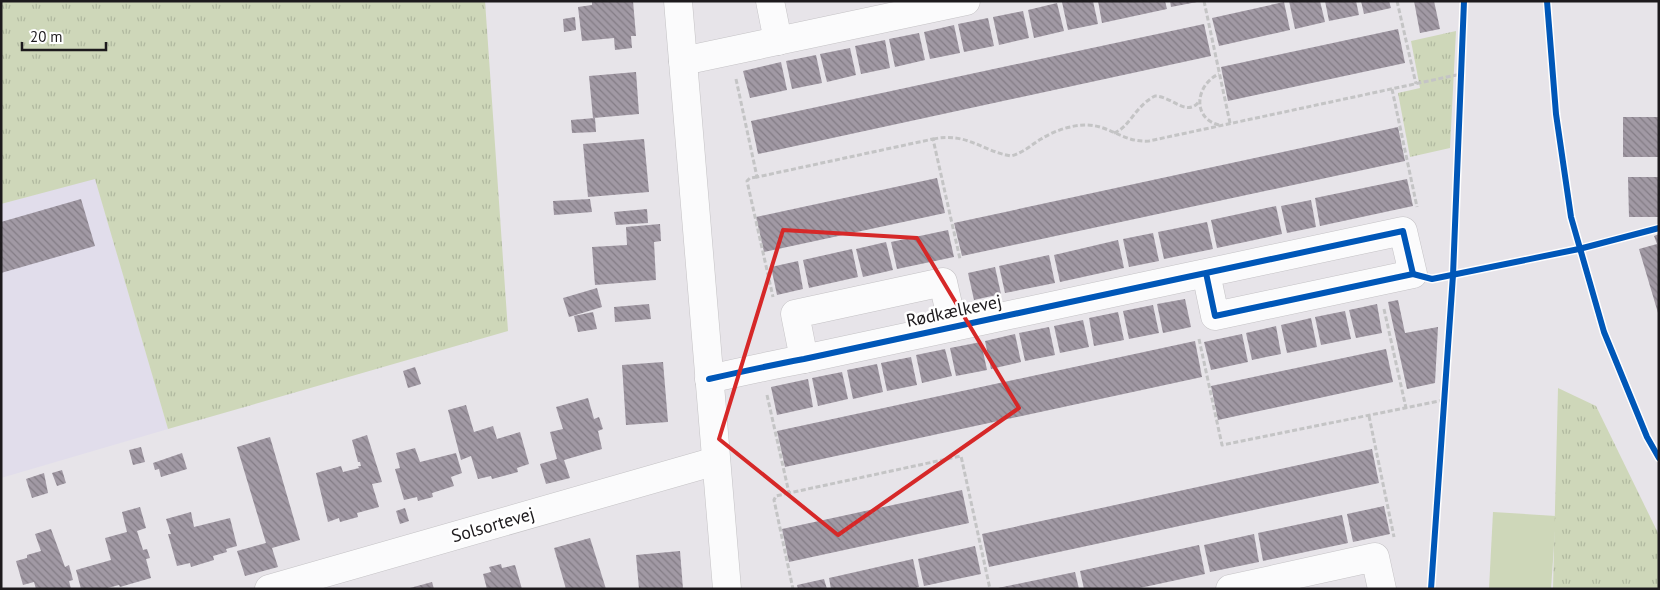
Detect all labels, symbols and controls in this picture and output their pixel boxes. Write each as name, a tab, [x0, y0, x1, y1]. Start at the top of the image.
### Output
scale bar	[22, 20, 106, 52]
text: 20 m	[30, 27, 63, 46]
street label: Rødkælkevej	[904, 289, 1004, 332]
street label: Solsortevej	[449, 502, 537, 547]

